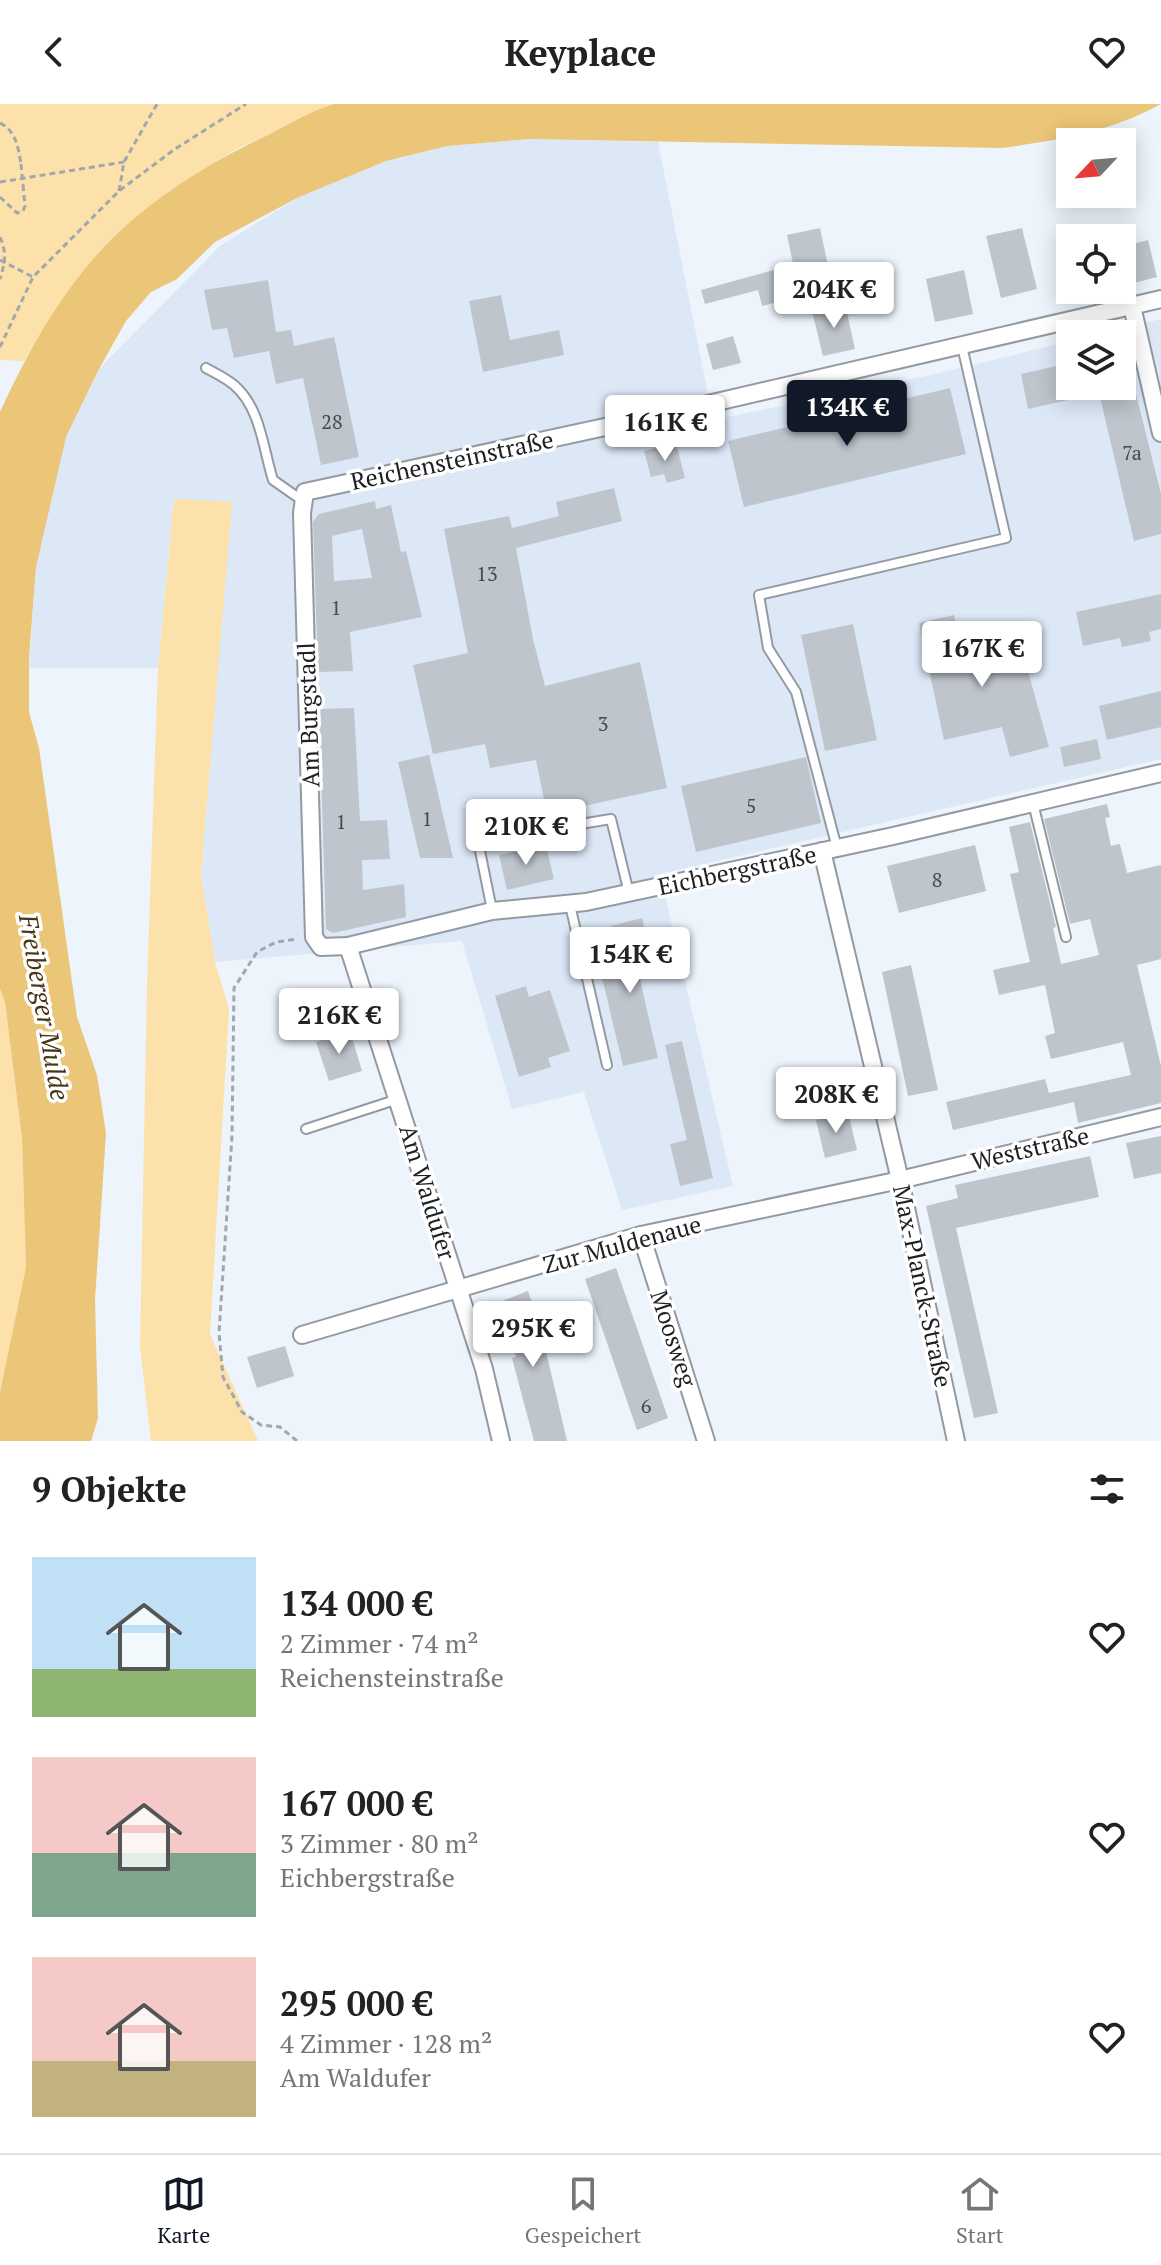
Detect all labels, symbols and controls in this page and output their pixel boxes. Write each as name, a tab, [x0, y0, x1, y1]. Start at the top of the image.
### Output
text: Keyplace	[505, 29, 656, 76]
icon: back	[32, 30, 76, 74]
icon: heart	[1085, 30, 1129, 74]
north arrow	[1056, 128, 1136, 208]
map controls	[1056, 128, 1136, 400]
button: locate	[1056, 224, 1136, 304]
pin: 204K €	[769, 262, 899, 330]
text: 204K €	[792, 271, 876, 305]
button: layers	[1056, 320, 1136, 400]
pin: 134K €	[782, 380, 912, 448]
text: 134K €	[805, 389, 889, 423]
pin: 161K €	[600, 395, 730, 463]
text: 161K €	[623, 404, 707, 438]
house number: 28	[321, 408, 343, 435]
street label: Reichensteinstraße	[348, 423, 556, 497]
house number: 7a	[1122, 439, 1142, 466]
house number: 13	[476, 560, 498, 587]
house number: 1	[331, 594, 341, 621]
pin: 167K €	[917, 621, 1047, 689]
text: 167K €	[940, 630, 1024, 664]
street label: Am Burgstadl	[289, 642, 327, 788]
house number: 3	[598, 710, 608, 737]
house number: 5	[746, 792, 756, 819]
pin: 210K €	[461, 799, 591, 867]
house number: 1	[422, 805, 432, 832]
house number: 1	[336, 808, 346, 835]
text: 210K €	[484, 808, 568, 842]
street label: Eichbergstraße	[655, 838, 819, 902]
house number: 8	[932, 866, 942, 893]
water label: Freiberger Mulde	[12, 910, 78, 1103]
pin: 154K €	[565, 927, 695, 995]
text: 154K €	[588, 936, 672, 970]
pin: 216K €	[274, 988, 404, 1056]
text: 216K €	[297, 997, 381, 1031]
pin: 208K €	[771, 1067, 901, 1135]
text: 208K €	[794, 1076, 878, 1110]
street label: Weststraße	[968, 1119, 1092, 1177]
street label: Am Waldufer	[392, 1121, 464, 1264]
street label: Max-Planck-Straße	[886, 1182, 960, 1390]
street label: Zur Muldenaue	[539, 1207, 705, 1281]
street label: Moosweg	[643, 1286, 705, 1391]
pin: 295K €	[468, 1301, 598, 1369]
text: 295K €	[491, 1310, 575, 1344]
house number: 6	[641, 1392, 652, 1419]
text: 9 Objekte	[32, 1467, 187, 1512]
icon: filters	[1085, 1467, 1129, 1511]
text: 134 000 €	[280, 1581, 433, 1626]
icon: home	[96, 1589, 192, 1685]
icon: heart	[1085, 1615, 1129, 1659]
text: 2 Zimmer · 74 m²	[280, 1626, 478, 1660]
text: Reichensteinstraße	[280, 1660, 504, 1694]
text: 167 000 €	[280, 1781, 433, 1826]
icon: home	[96, 1789, 192, 1885]
icon: heart	[1085, 1815, 1129, 1859]
text: 3 Zimmer · 80 m²	[280, 1826, 478, 1860]
text: Eichbergstraße	[280, 1860, 455, 1894]
text: 295 000 €	[280, 1981, 433, 2026]
icon: home	[96, 1989, 192, 2085]
icon: heart	[1085, 2015, 1129, 2059]
text: 4 Zimmer · 128 m²	[280, 2026, 492, 2060]
text: Am Waldufer	[280, 2060, 431, 2094]
tab: Karte	[157, 2172, 210, 2249]
tab: Gespeichert	[525, 2172, 642, 2249]
tab: Start	[956, 2172, 1004, 2249]

